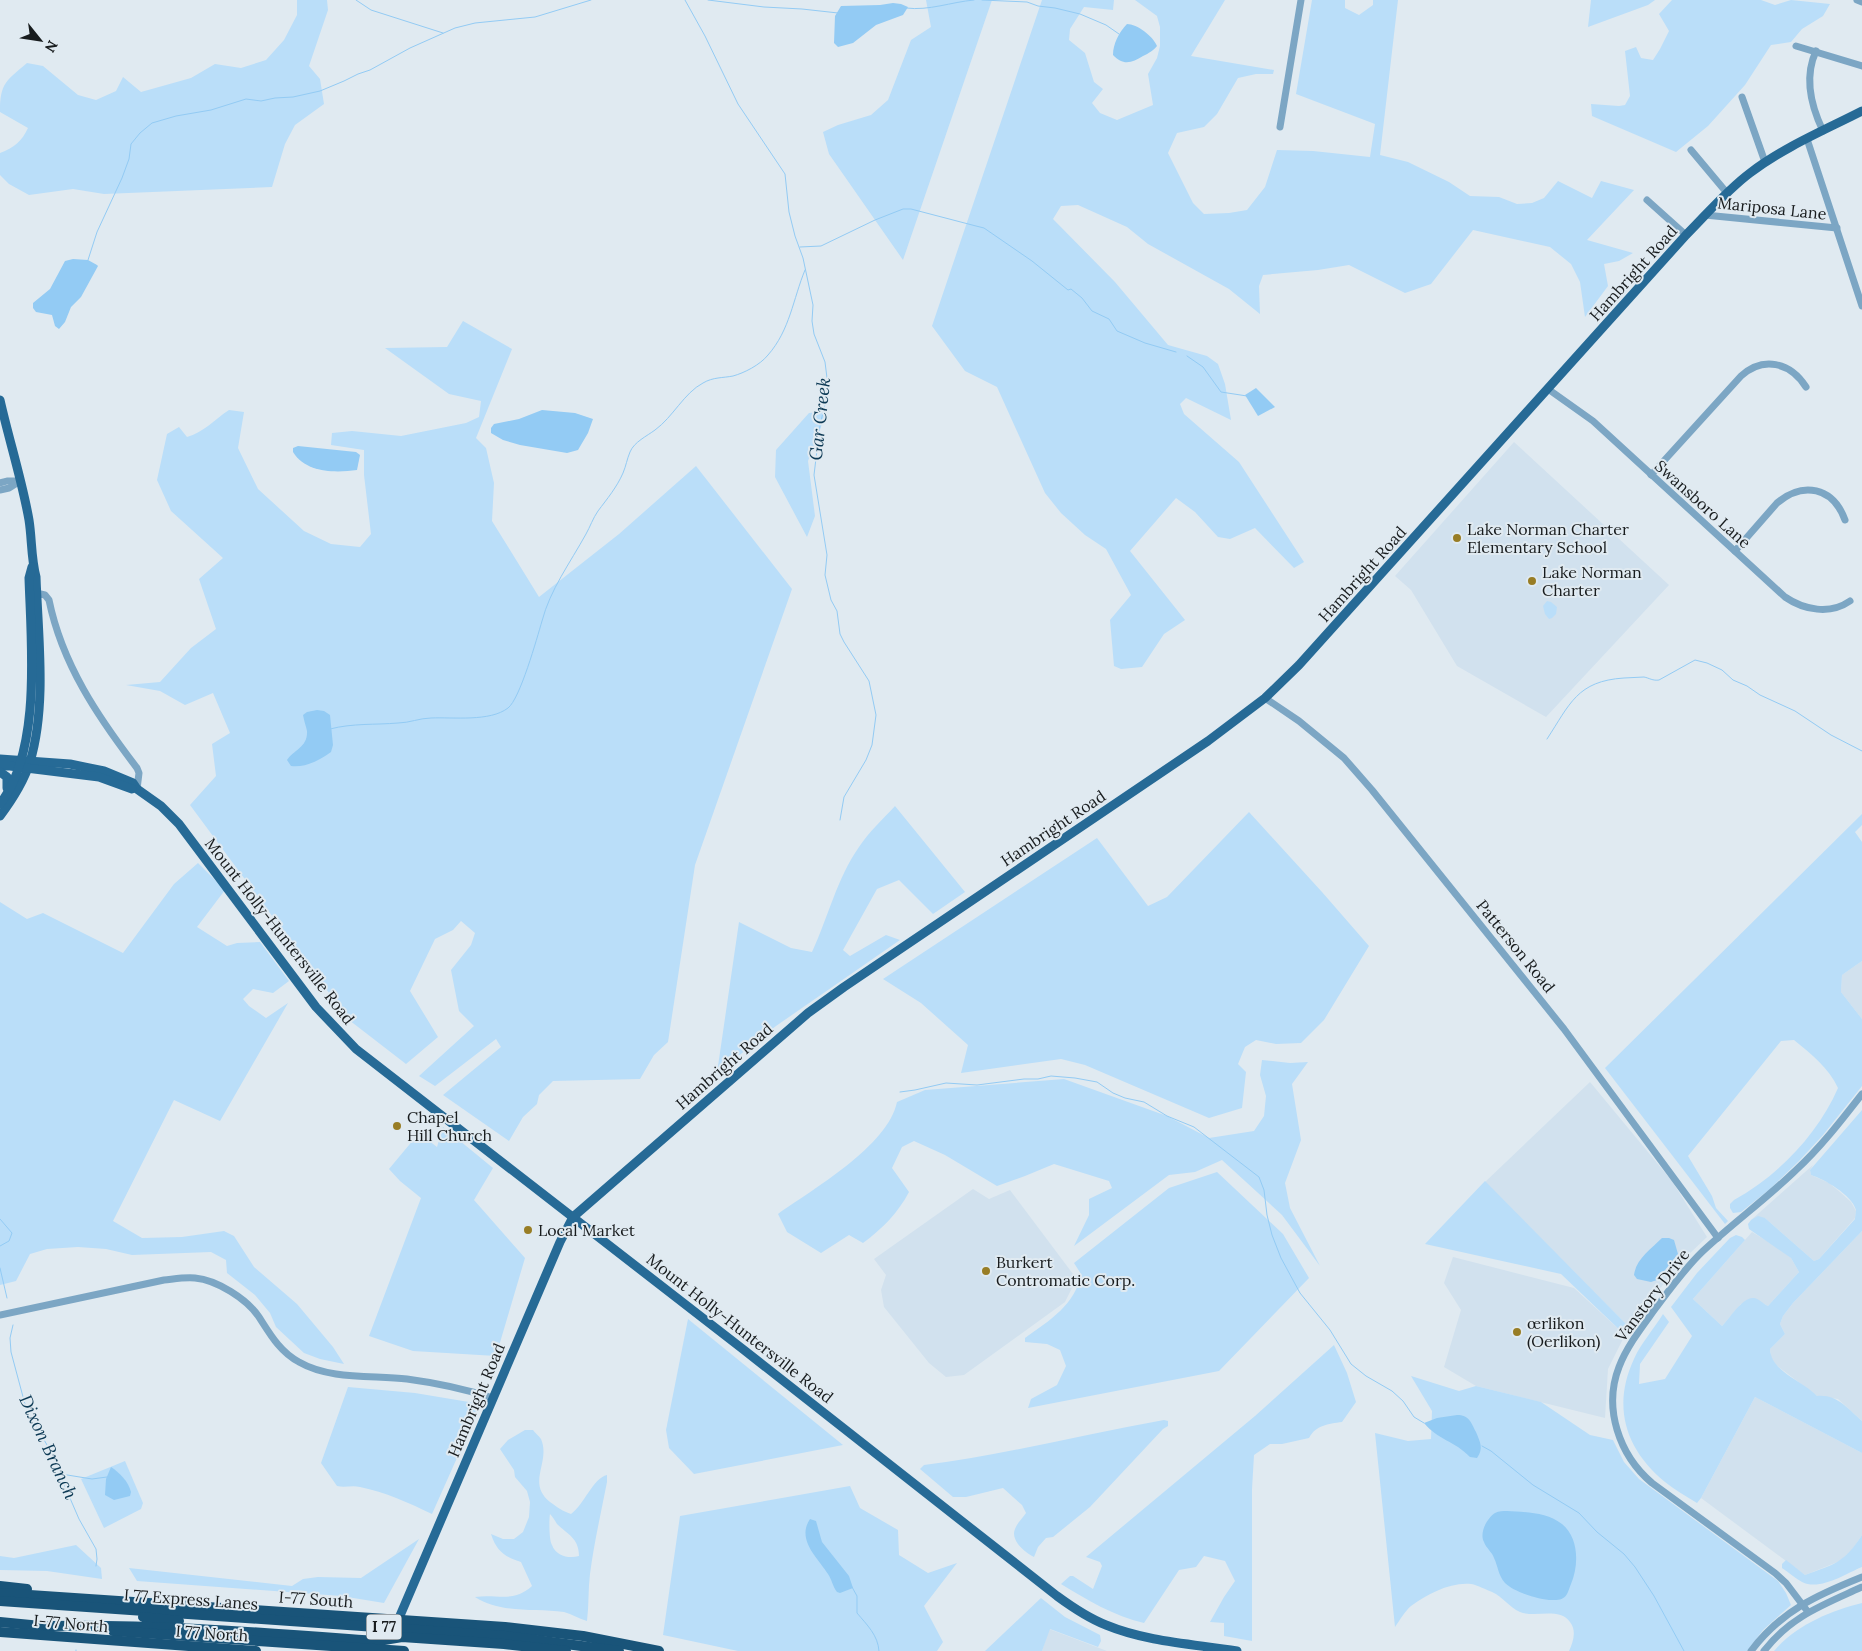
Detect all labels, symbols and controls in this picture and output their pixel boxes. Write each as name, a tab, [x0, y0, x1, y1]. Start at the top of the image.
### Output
north arrow	[15, 15, 65, 65]
text: N	[41, 37, 62, 56]
street label: Mariposa Lane	[1717, 192, 1828, 224]
street label: Hambright Road	[1585, 221, 1681, 325]
water label: Gar Creek	[804, 376, 835, 462]
street label: Swansboro Lane	[1651, 456, 1755, 553]
place label: Lake Norman Charter Elementary School	[1467, 519, 1629, 557]
street label: Hambright Road	[1314, 522, 1410, 626]
marker: Lake Norman Charter Elementary School	[1451, 532, 1463, 544]
place label: Lake Norman Charter	[1542, 562, 1642, 600]
marker: Lake Norman Charter	[1526, 575, 1538, 587]
street label: Hambright Road	[997, 785, 1109, 870]
street label: Mount Holly-Huntersville Road	[201, 834, 359, 1029]
street label: Patterson Road	[1472, 896, 1560, 997]
street label: Hambright Road	[671, 1018, 777, 1114]
place label: Chapel Hill Church	[407, 1107, 492, 1145]
marker: Chapel Hill Church	[391, 1120, 403, 1132]
place label: Local Market	[538, 1220, 636, 1240]
marker: Local Market	[522, 1224, 534, 1236]
street label: Vanstory Drive	[1610, 1244, 1694, 1346]
street label: Mount Holly-Huntersville Road	[643, 1249, 838, 1407]
place label: Burkert Contromatic Corp.	[996, 1252, 1135, 1290]
marker: Burkert Contromatic Corp.	[980, 1265, 992, 1277]
place label: œrlikon (Oerlikon)	[1527, 1313, 1600, 1352]
marker: œrlikon (Oerlikon)	[1511, 1326, 1523, 1338]
street label: Hambright Road	[443, 1340, 509, 1460]
water label: Dixon Branch	[14, 1391, 83, 1503]
street label: I 77 Express Lanes	[123, 1584, 259, 1614]
street label: I-77 South	[278, 1586, 354, 1612]
street label: I-77 North	[33, 1610, 110, 1636]
road number: I 77	[366, 1614, 402, 1640]
street label: I 77 North	[175, 1620, 249, 1646]

